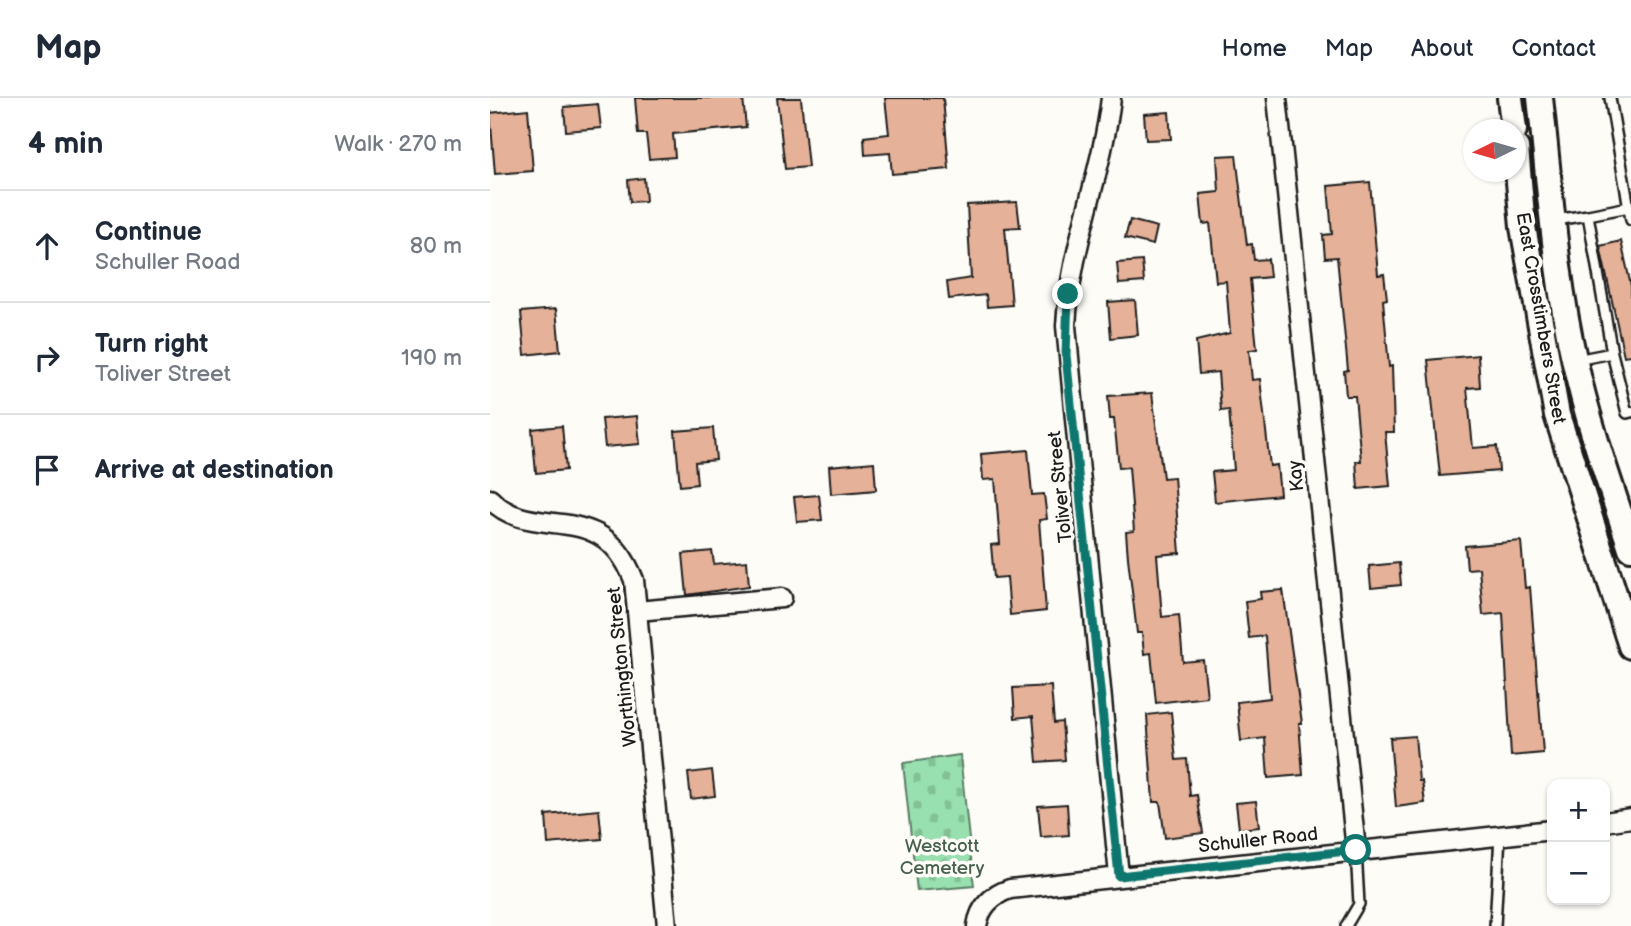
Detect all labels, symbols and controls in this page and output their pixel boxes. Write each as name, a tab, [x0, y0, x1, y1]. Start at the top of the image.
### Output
text: Map	[35, 28, 101, 68]
text: Home	[1222, 34, 1287, 63]
text: Map	[1325, 34, 1373, 63]
text: About	[1411, 34, 1473, 63]
text: Contact	[1511, 34, 1596, 63]
north arrow	[1463, 119, 1526, 182]
text: 4 min	[28, 126, 103, 162]
text: Walk · 270 m	[334, 130, 462, 158]
street label: East Crosstimbers Street	[1511, 211, 1571, 426]
text: Continue	[95, 217, 202, 248]
icon: ahead	[28, 227, 66, 265]
text: 80 m	[410, 232, 462, 260]
text: Schuller Road	[95, 248, 240, 276]
route end	[1052, 278, 1083, 309]
text: Turn right	[95, 329, 208, 360]
icon: right	[28, 339, 66, 377]
text: 190 m	[401, 344, 462, 372]
text: Toliver Street	[95, 360, 231, 388]
street label: Toliver Street	[1043, 430, 1078, 544]
icon: arrive	[28, 451, 66, 489]
text: Arrive at destination	[95, 455, 334, 486]
street label: Kay	[1283, 459, 1310, 493]
street label: Worthington Street	[603, 586, 642, 748]
map controls	[1547, 779, 1610, 905]
button: +	[1547, 779, 1610, 842]
street label: Schuller Road	[1197, 823, 1319, 858]
route start	[1340, 834, 1371, 865]
park label: Westcott Cemetery	[900, 835, 985, 880]
button: −	[1547, 842, 1610, 905]

